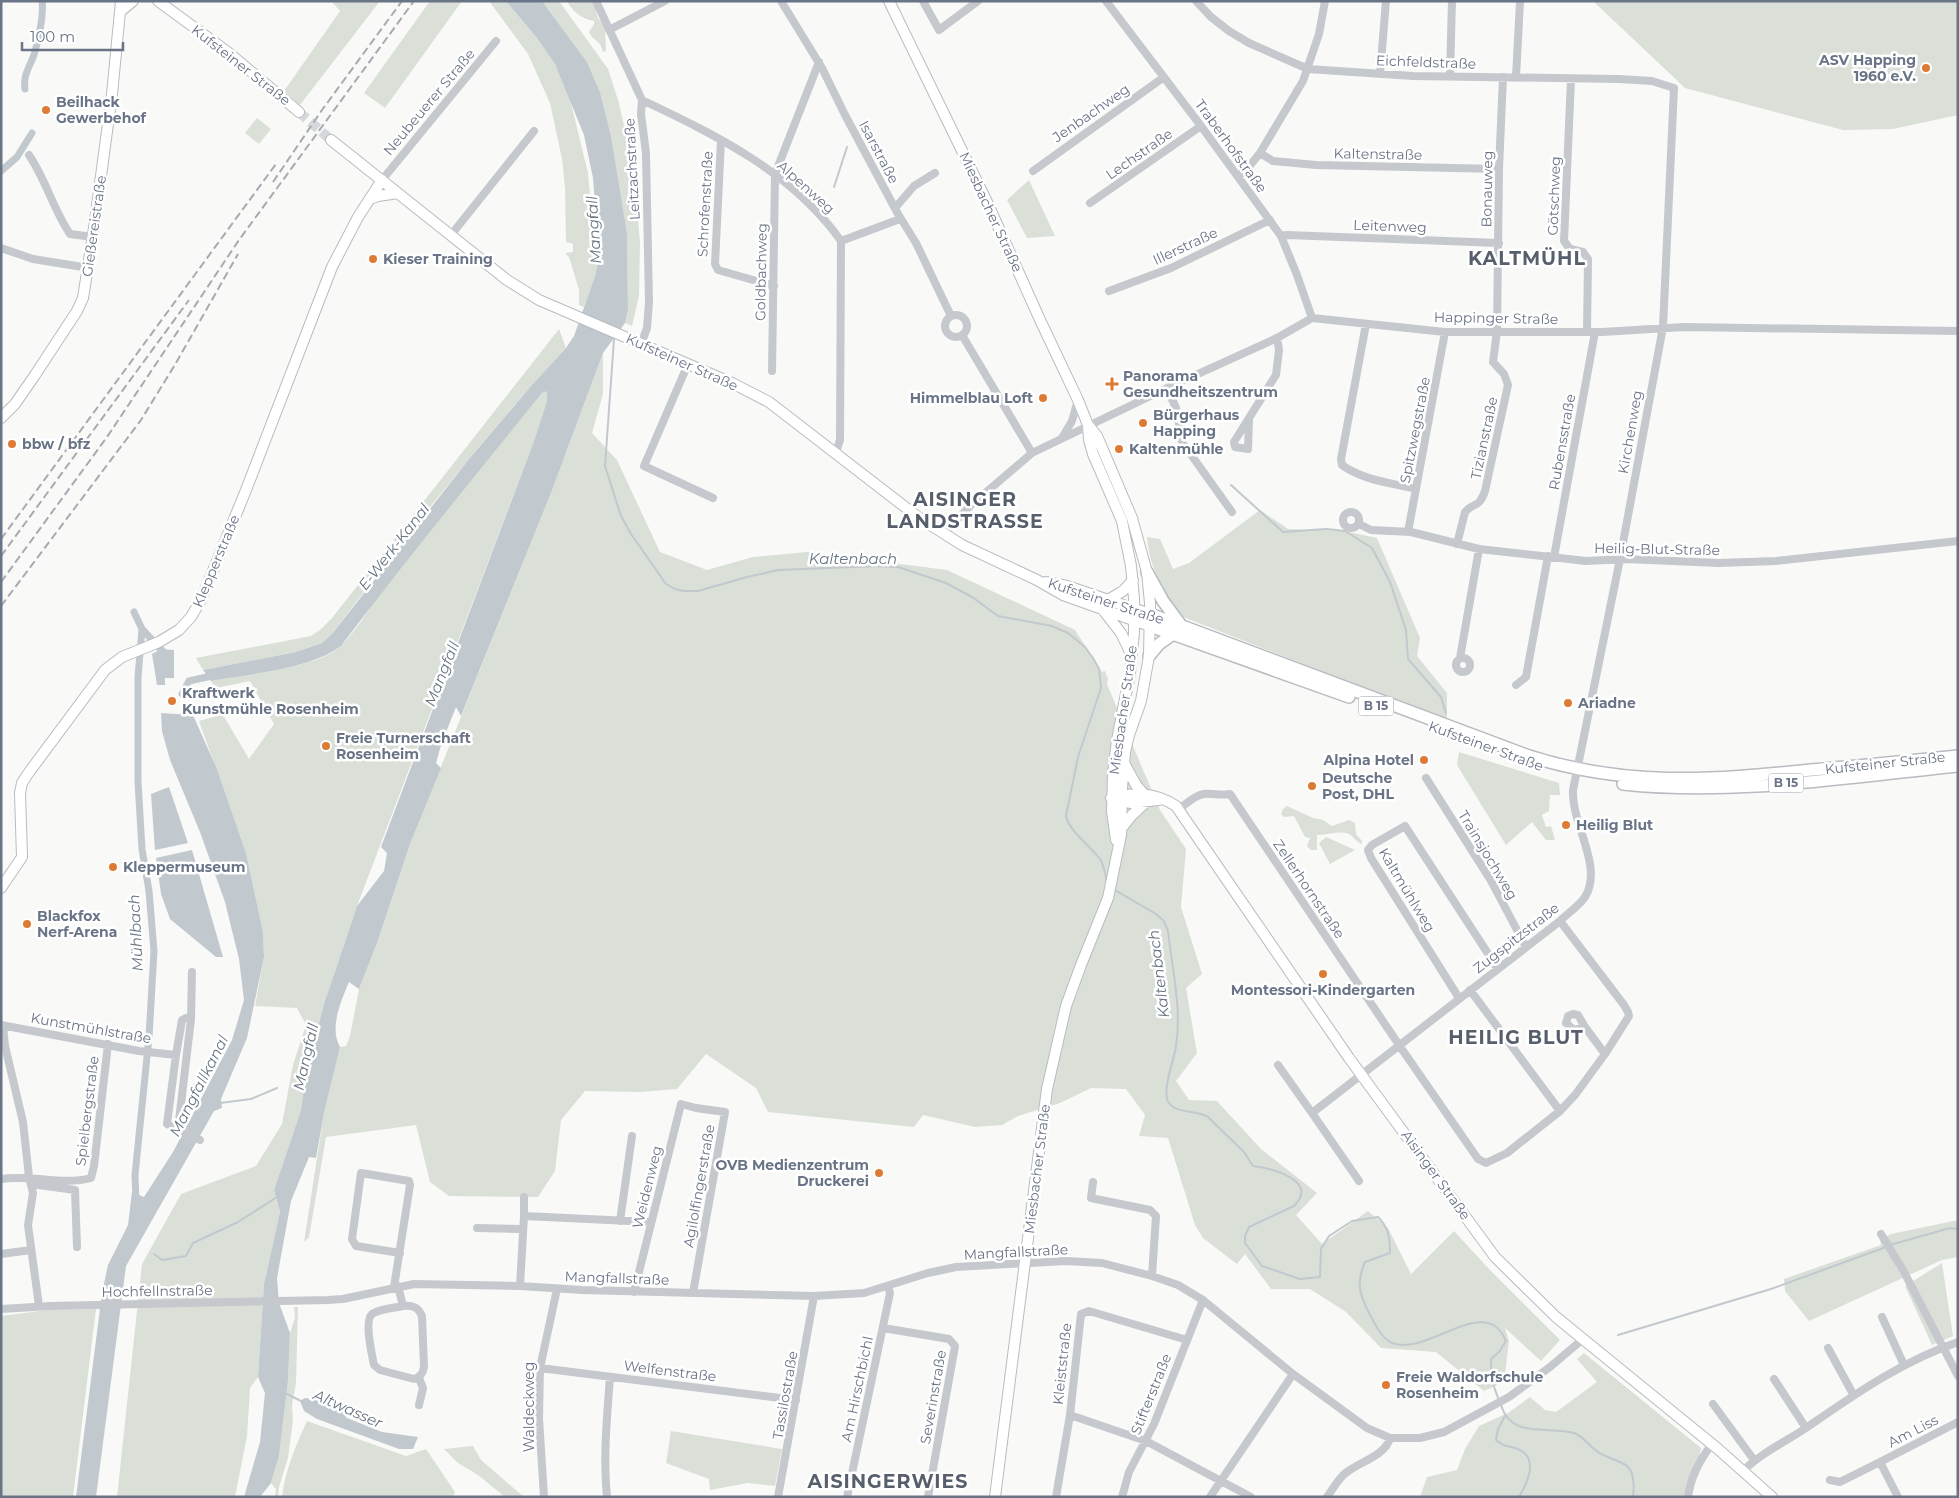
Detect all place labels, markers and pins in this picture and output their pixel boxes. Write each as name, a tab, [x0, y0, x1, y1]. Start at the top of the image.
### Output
place label: ASV Happing 1960 e.V.	[1818, 51, 1916, 85]
marker: ASV Happing 1960 e.V.	[1920, 62, 1932, 74]
place label: Beilhack Gewerbehof	[56, 93, 147, 127]
marker: Beilhack Gewerbehof	[40, 104, 52, 116]
place label: Kieser Training	[383, 250, 493, 268]
marker: Kieser Training	[367, 253, 379, 265]
place label: Panorama Gesundheitszentrum	[1123, 367, 1278, 401]
marker: Panorama Gesundheitszentrum	[1105, 377, 1119, 391]
place label: Himmelblau Loft	[910, 389, 1033, 407]
marker: Himmelblau Loft	[1037, 392, 1049, 404]
place label: Bürgerhaus Happing	[1153, 406, 1240, 440]
marker: Bürgerhaus Happing	[1137, 417, 1149, 429]
place label: bbw / bfz	[22, 435, 91, 453]
marker: bbw / bfz	[6, 438, 18, 450]
place label: Kaltenmühle	[1129, 440, 1224, 458]
marker: Kaltenmühle	[1113, 443, 1125, 455]
place label: Kraftwerk Kunstmühle Rosenheim	[182, 684, 359, 718]
place label: Ariadne	[1577, 694, 1636, 712]
marker: Kraftwerk Kunstmühle Rosenheim	[166, 695, 178, 707]
marker: Ariadne	[1562, 697, 1574, 709]
place label: Freie Turnerschaft Rosenheim	[336, 729, 471, 763]
marker: Freie Turnerschaft Rosenheim	[320, 740, 332, 752]
place label: Alpina Hotel	[1323, 751, 1414, 769]
marker: Alpina Hotel	[1418, 754, 1430, 766]
place label: Deutsche Post, DHL	[1322, 769, 1394, 803]
marker: Deutsche Post, DHL	[1306, 780, 1318, 792]
place label: Heilig Blut	[1576, 816, 1653, 834]
marker: Heilig Blut	[1560, 819, 1572, 831]
place label: Kleppermuseum	[123, 858, 245, 876]
marker: Kleppermuseum	[107, 861, 119, 873]
place label: Blackfox Nerf-Arena	[37, 907, 117, 941]
marker: Blackfox Nerf-Arena	[21, 918, 33, 930]
marker: Montessori-Kindergarten	[1317, 968, 1329, 980]
place label: Montessori-Kindergarten	[1231, 981, 1415, 999]
place label: OVB Medienzentrum Druckerei	[716, 1156, 869, 1190]
marker: OVB Medienzentrum Druckerei	[873, 1167, 885, 1179]
place label: Freie Waldorfschule Rosenheim	[1396, 1368, 1543, 1402]
marker: Freie Waldorfschule Rosenheim	[1380, 1379, 1392, 1391]

